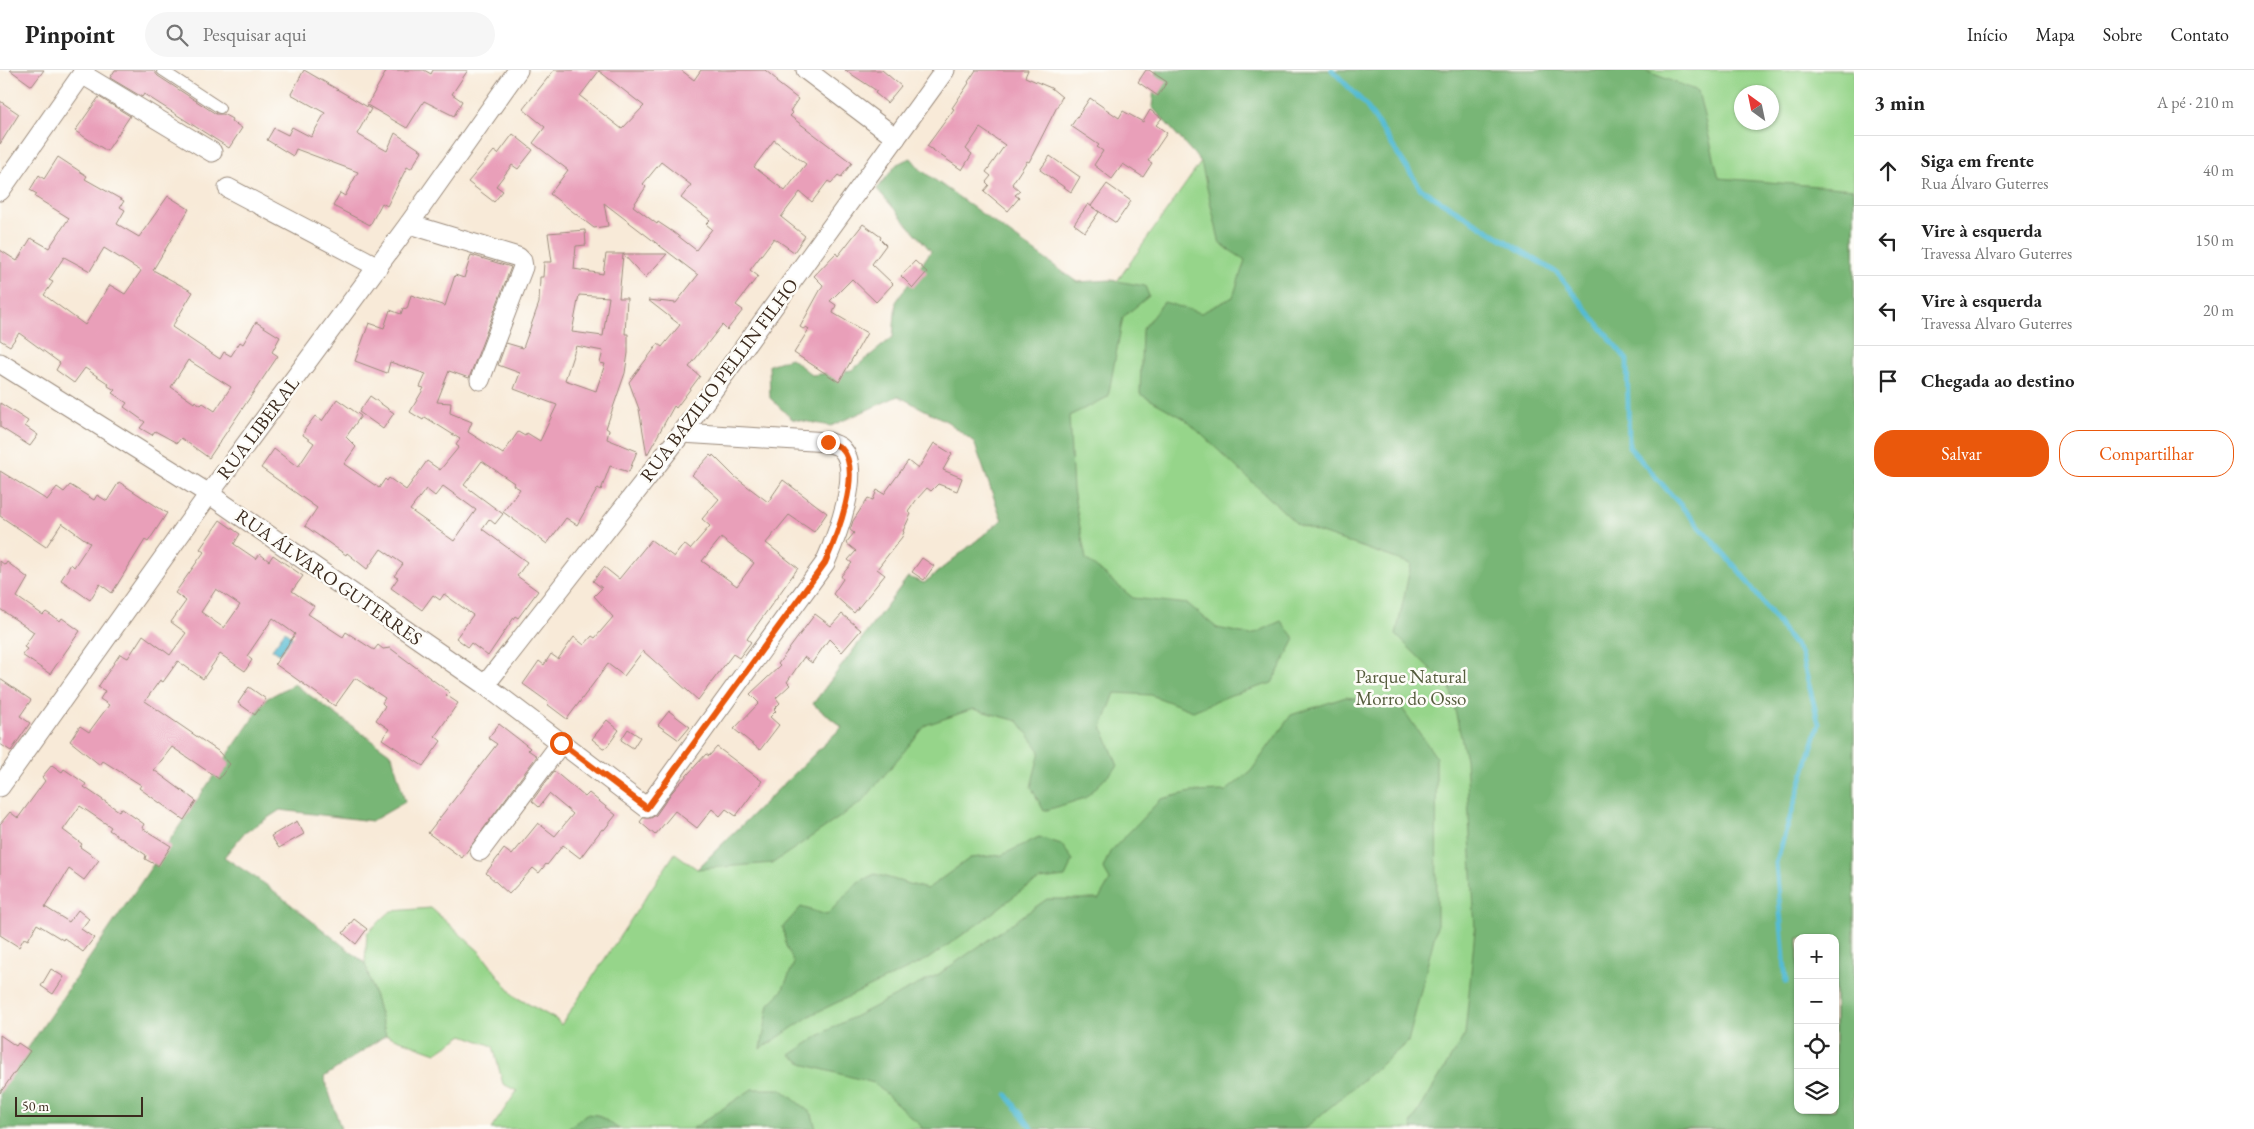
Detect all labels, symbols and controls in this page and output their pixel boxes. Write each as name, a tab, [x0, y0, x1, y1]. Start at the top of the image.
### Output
search box	[145, 12, 495, 57]
text: Pinpoint	[25, 19, 115, 50]
icon: search	[163, 21, 191, 49]
text: Pesquisar aqui	[203, 22, 307, 47]
text: Início	[1967, 23, 2008, 46]
text: Mapa	[2036, 23, 2075, 46]
text: Sobre	[2103, 23, 2142, 46]
text: Contato	[2170, 23, 2229, 46]
north arrow	[1734, 85, 1779, 130]
text: 3 min	[1874, 89, 1925, 116]
text: A pé · 210 m	[2157, 92, 2234, 113]
text: Siga em frente	[1921, 148, 2034, 173]
icon: ahead	[1874, 157, 1902, 185]
text: 40 m	[2203, 160, 2234, 181]
text: Rua Álvaro Guterres	[1921, 173, 2048, 194]
text: Vire à esquerda	[1921, 218, 2042, 243]
icon: left	[1874, 227, 1902, 255]
text: 150 m	[2195, 230, 2234, 251]
text: Travessa Alvaro Guterres	[1921, 243, 2072, 264]
street label: RUA BAZILIO PELLIN FILHO	[634, 273, 804, 487]
text: Vire à esquerda	[1921, 288, 2042, 313]
icon: left	[1874, 297, 1902, 325]
text: 20 m	[2203, 300, 2234, 321]
text: Travessa Alvaro Guterres	[1921, 313, 2072, 334]
icon: arrive	[1874, 367, 1902, 395]
text: Chegada ao destino	[1921, 368, 2075, 393]
street label: RUA LIBERAL	[211, 372, 305, 484]
button: Salvar	[1874, 430, 2049, 477]
button: Compartilhar	[2059, 430, 2234, 477]
route end	[817, 431, 840, 454]
street label: RUA ÁLVARO GUTERRES	[231, 503, 427, 651]
park label: Parque Natural Morro do Osso	[1355, 664, 1467, 711]
route start	[550, 732, 573, 755]
map controls	[1794, 934, 1839, 1114]
button: +	[1794, 934, 1839, 979]
button: −	[1794, 979, 1839, 1024]
button: locate	[1794, 1024, 1839, 1069]
button: layers	[1794, 1069, 1839, 1114]
scale bar	[15, 1094, 142, 1117]
text: 50 m	[22, 1097, 49, 1115]

